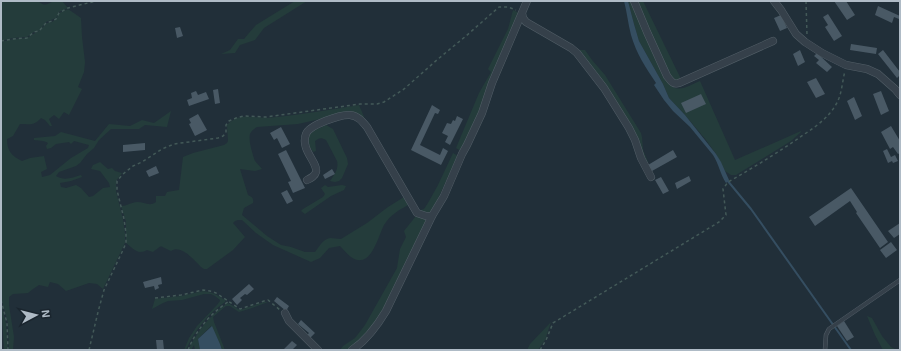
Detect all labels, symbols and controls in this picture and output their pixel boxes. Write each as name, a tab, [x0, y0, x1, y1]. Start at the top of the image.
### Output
north arrow	[16, 295, 56, 335]
text: N	[39, 309, 53, 319]

